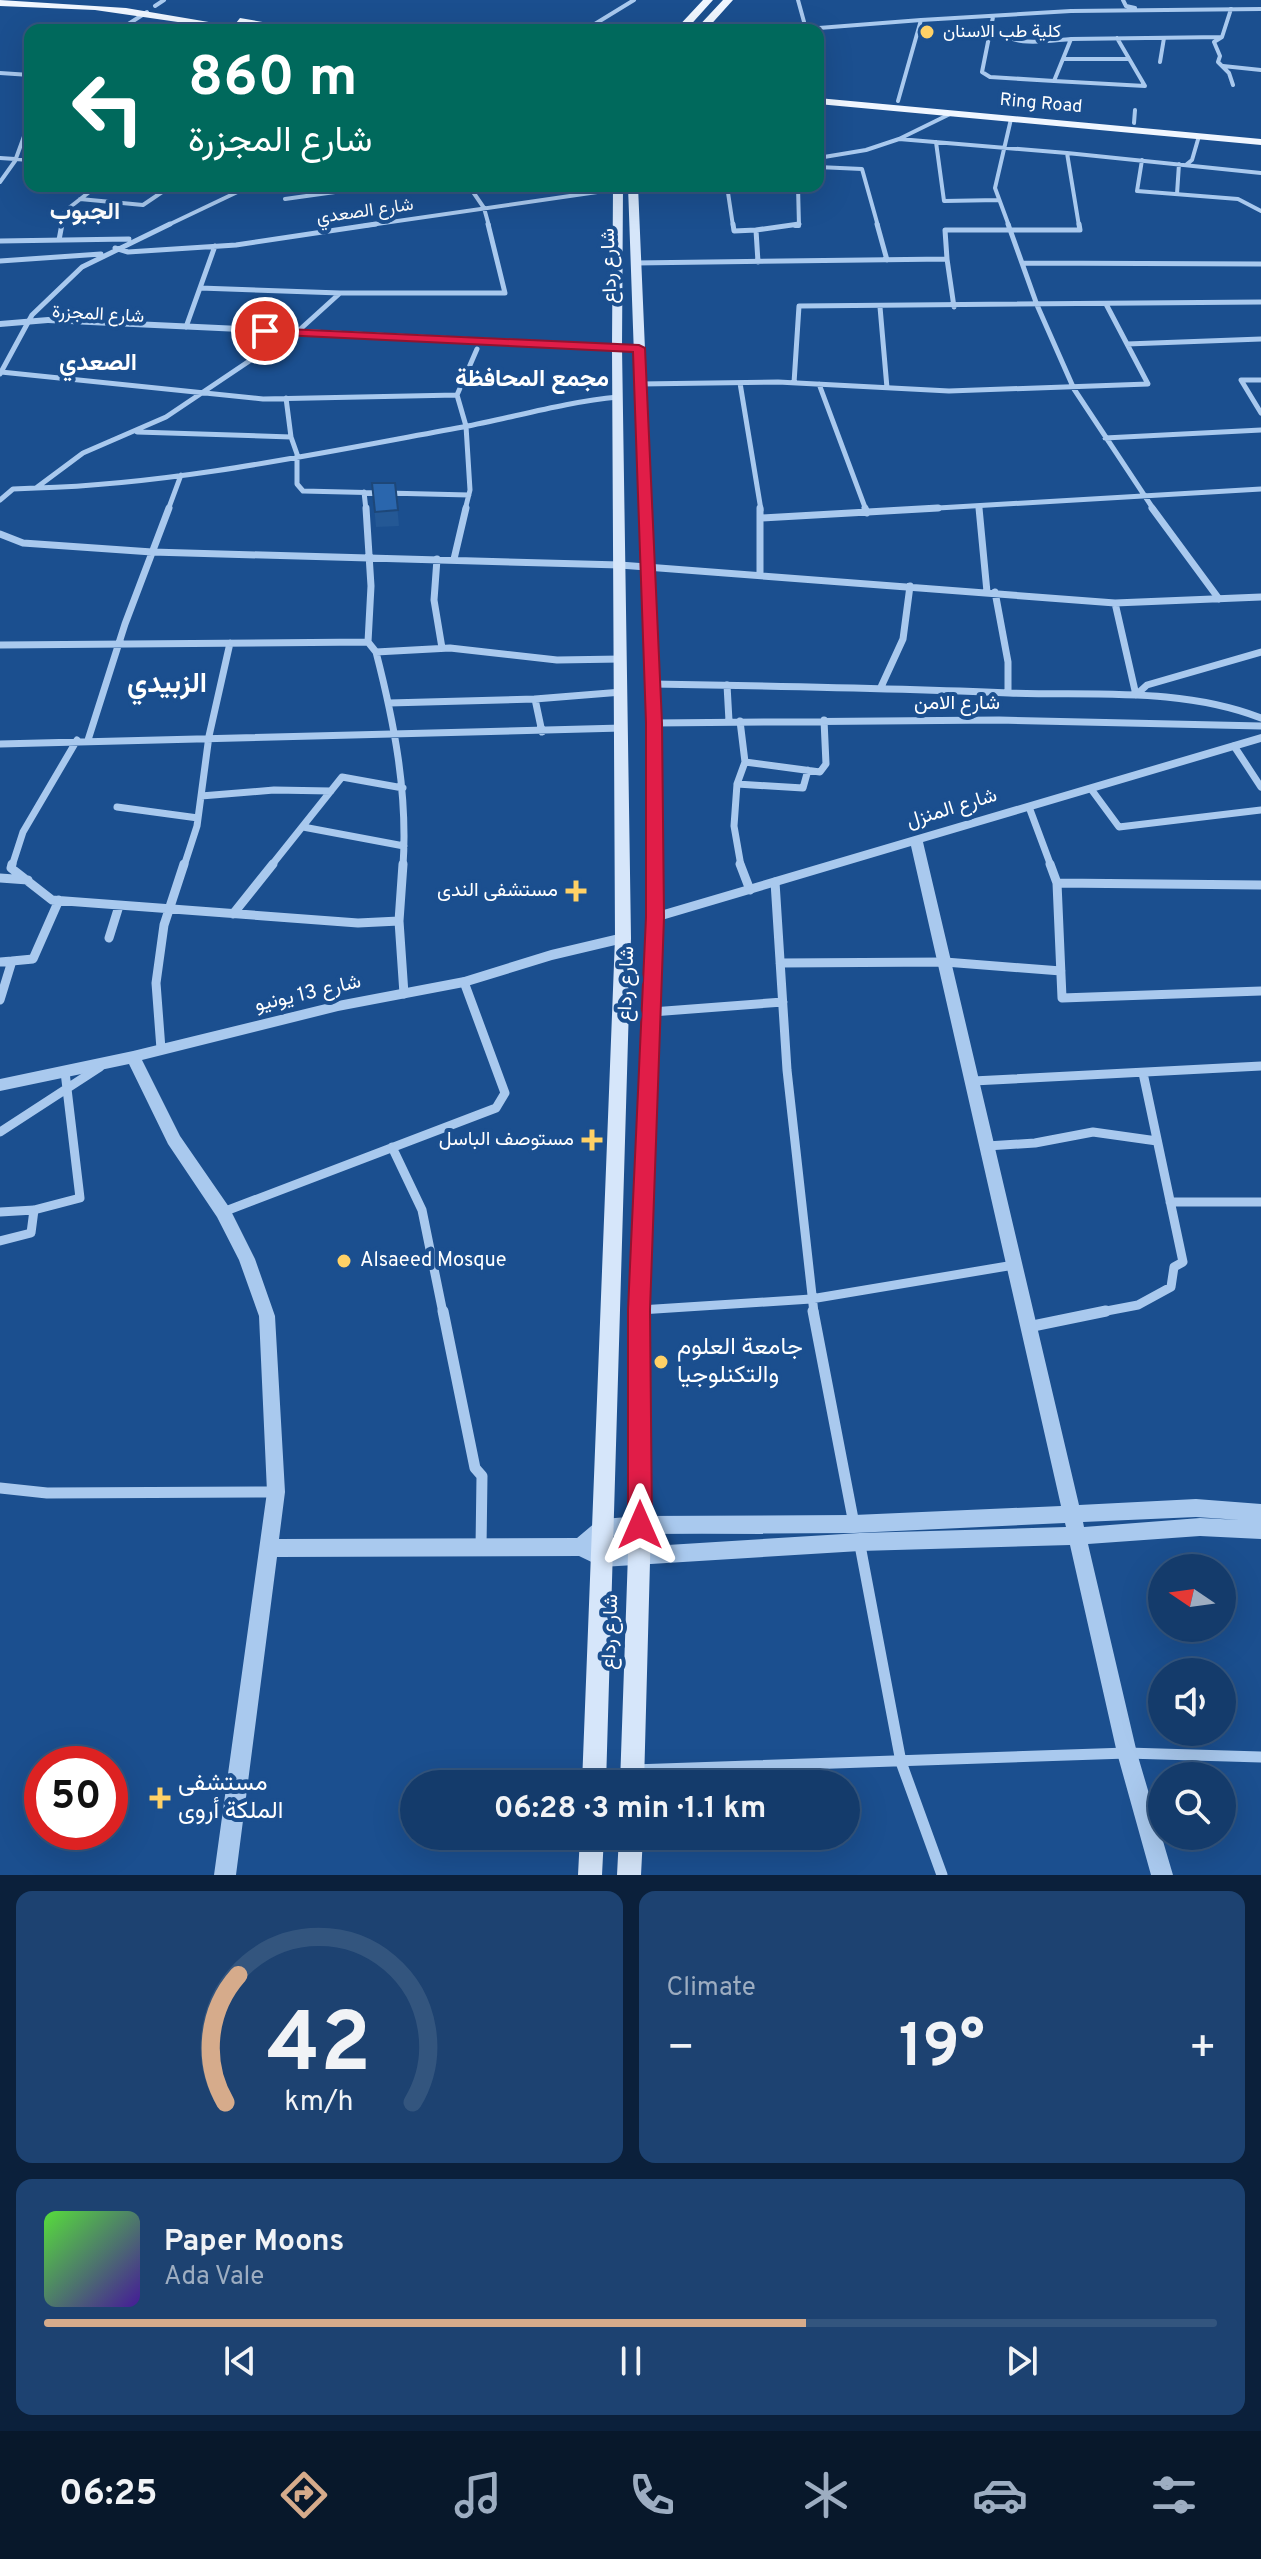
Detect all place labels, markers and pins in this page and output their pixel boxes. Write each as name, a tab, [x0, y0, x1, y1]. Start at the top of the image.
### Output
place label: كلية طب الاسنان	[943, 21, 1061, 44]
marker: كلية طب الاسنان	[918, 23, 936, 41]
pin	[231, 297, 299, 365]
place label: مستشفى الندى	[437, 878, 558, 904]
marker: مستشفى الندى	[565, 880, 587, 902]
place label: مستوصف الباسل	[439, 1127, 574, 1153]
marker: مستوصف الباسل	[581, 1129, 603, 1151]
place label: Alsaeed Mosque	[360, 1248, 506, 1274]
marker: Alsaeed Mosque	[335, 1252, 353, 1270]
place label: جامعة العلوم والتكنلوجيا	[677, 1333, 803, 1391]
marker: جامعة العلوم والتكنلوجيا	[652, 1353, 670, 1371]
place label: مستشفى الملكة أروى	[178, 1769, 283, 1827]
marker: مستشفى الملكة أروى	[149, 1787, 171, 1809]

